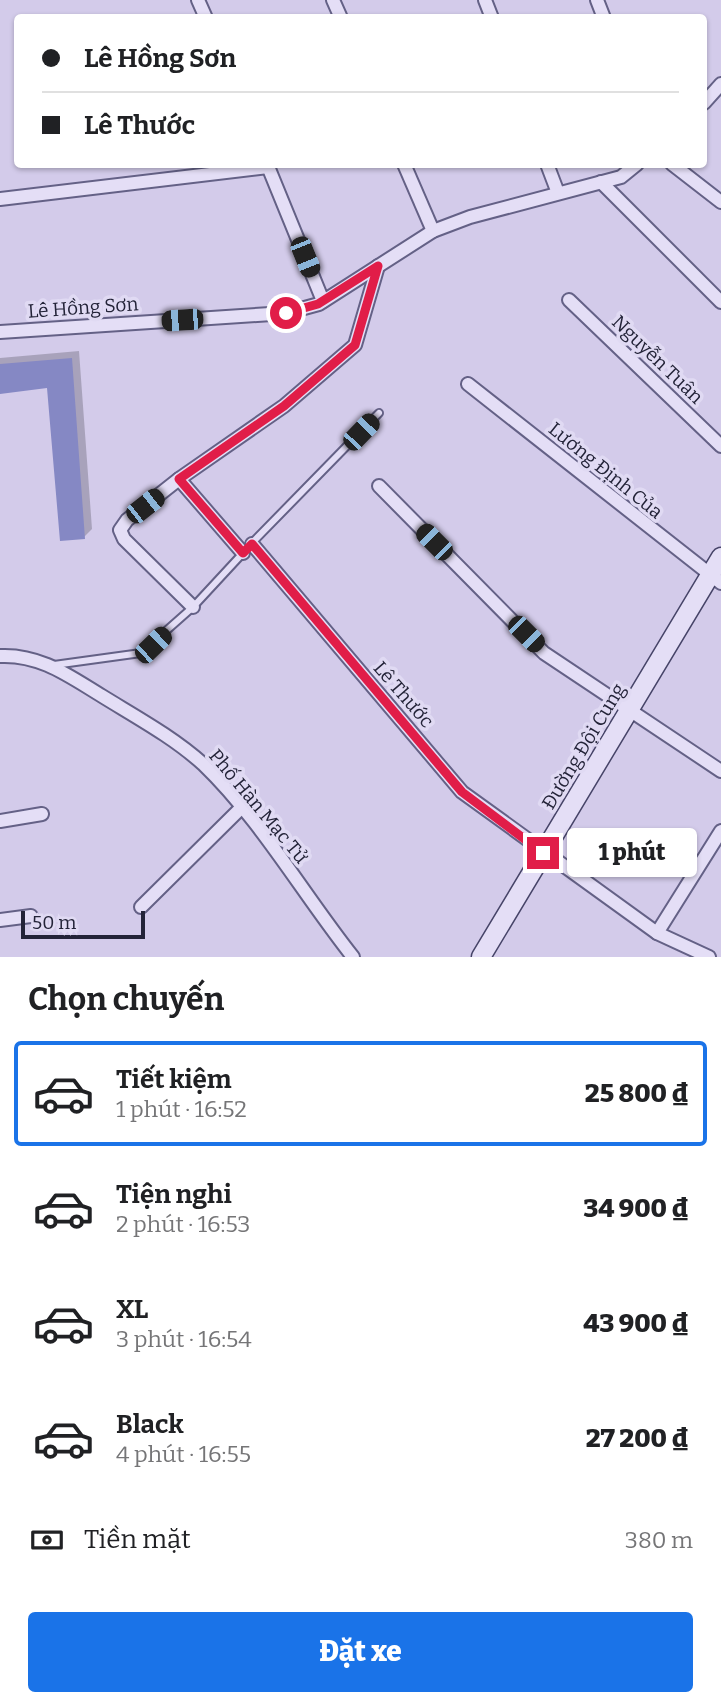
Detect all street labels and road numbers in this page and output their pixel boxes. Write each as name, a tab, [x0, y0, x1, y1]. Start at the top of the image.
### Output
street label: Lê Hồng Sơn	[27, 292, 139, 323]
street label: Nguyễn Tuân	[607, 310, 708, 408]
street label: Lương Định Của	[544, 417, 668, 524]
street label: Lê Thước	[369, 657, 439, 732]
street label: Đường Đội Cung	[537, 679, 630, 813]
street label: Phố Hàn Mạc Tử	[204, 745, 313, 868]

